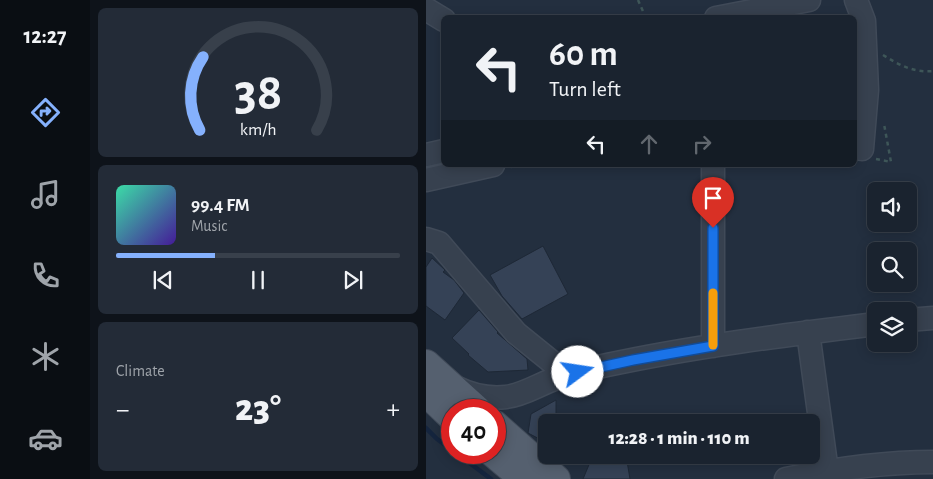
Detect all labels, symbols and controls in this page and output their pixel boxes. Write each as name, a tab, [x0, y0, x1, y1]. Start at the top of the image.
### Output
text: 12:27	[23, 25, 67, 47]
icon: left	[466, 35, 531, 100]
text: 60 m	[549, 37, 618, 72]
text: 38	[234, 67, 282, 119]
text: Turn left	[549, 78, 621, 100]
icon: directions	[28, 95, 63, 130]
text: km/h	[240, 121, 276, 139]
icon: left	[582, 130, 610, 158]
icon: ahead	[635, 130, 663, 158]
icon: right	[688, 130, 716, 158]
icon: music	[28, 177, 63, 212]
pin	[692, 177, 734, 228]
map controls	[867, 182, 917, 352]
button: sound	[867, 182, 917, 232]
icon: arrive	[699, 184, 727, 212]
text: 99.4 FM	[191, 196, 250, 215]
text: Music	[191, 218, 227, 234]
button: search	[867, 242, 917, 292]
icon: phone	[28, 258, 63, 293]
icon: previous	[149, 266, 177, 294]
icon: pause	[244, 266, 272, 294]
icon: next	[339, 266, 367, 294]
button: layers	[867, 302, 917, 352]
icon: climate	[28, 339, 63, 374]
position arrow	[551, 345, 603, 397]
text: Climate	[116, 363, 165, 379]
text: 23°	[235, 390, 281, 428]
text: −	[116, 396, 129, 424]
text: +	[387, 396, 400, 424]
speed limit sign: 40	[441, 399, 506, 464]
icon: car	[28, 421, 63, 456]
text: 12:28 · 1 min · 110 m	[608, 429, 750, 448]

